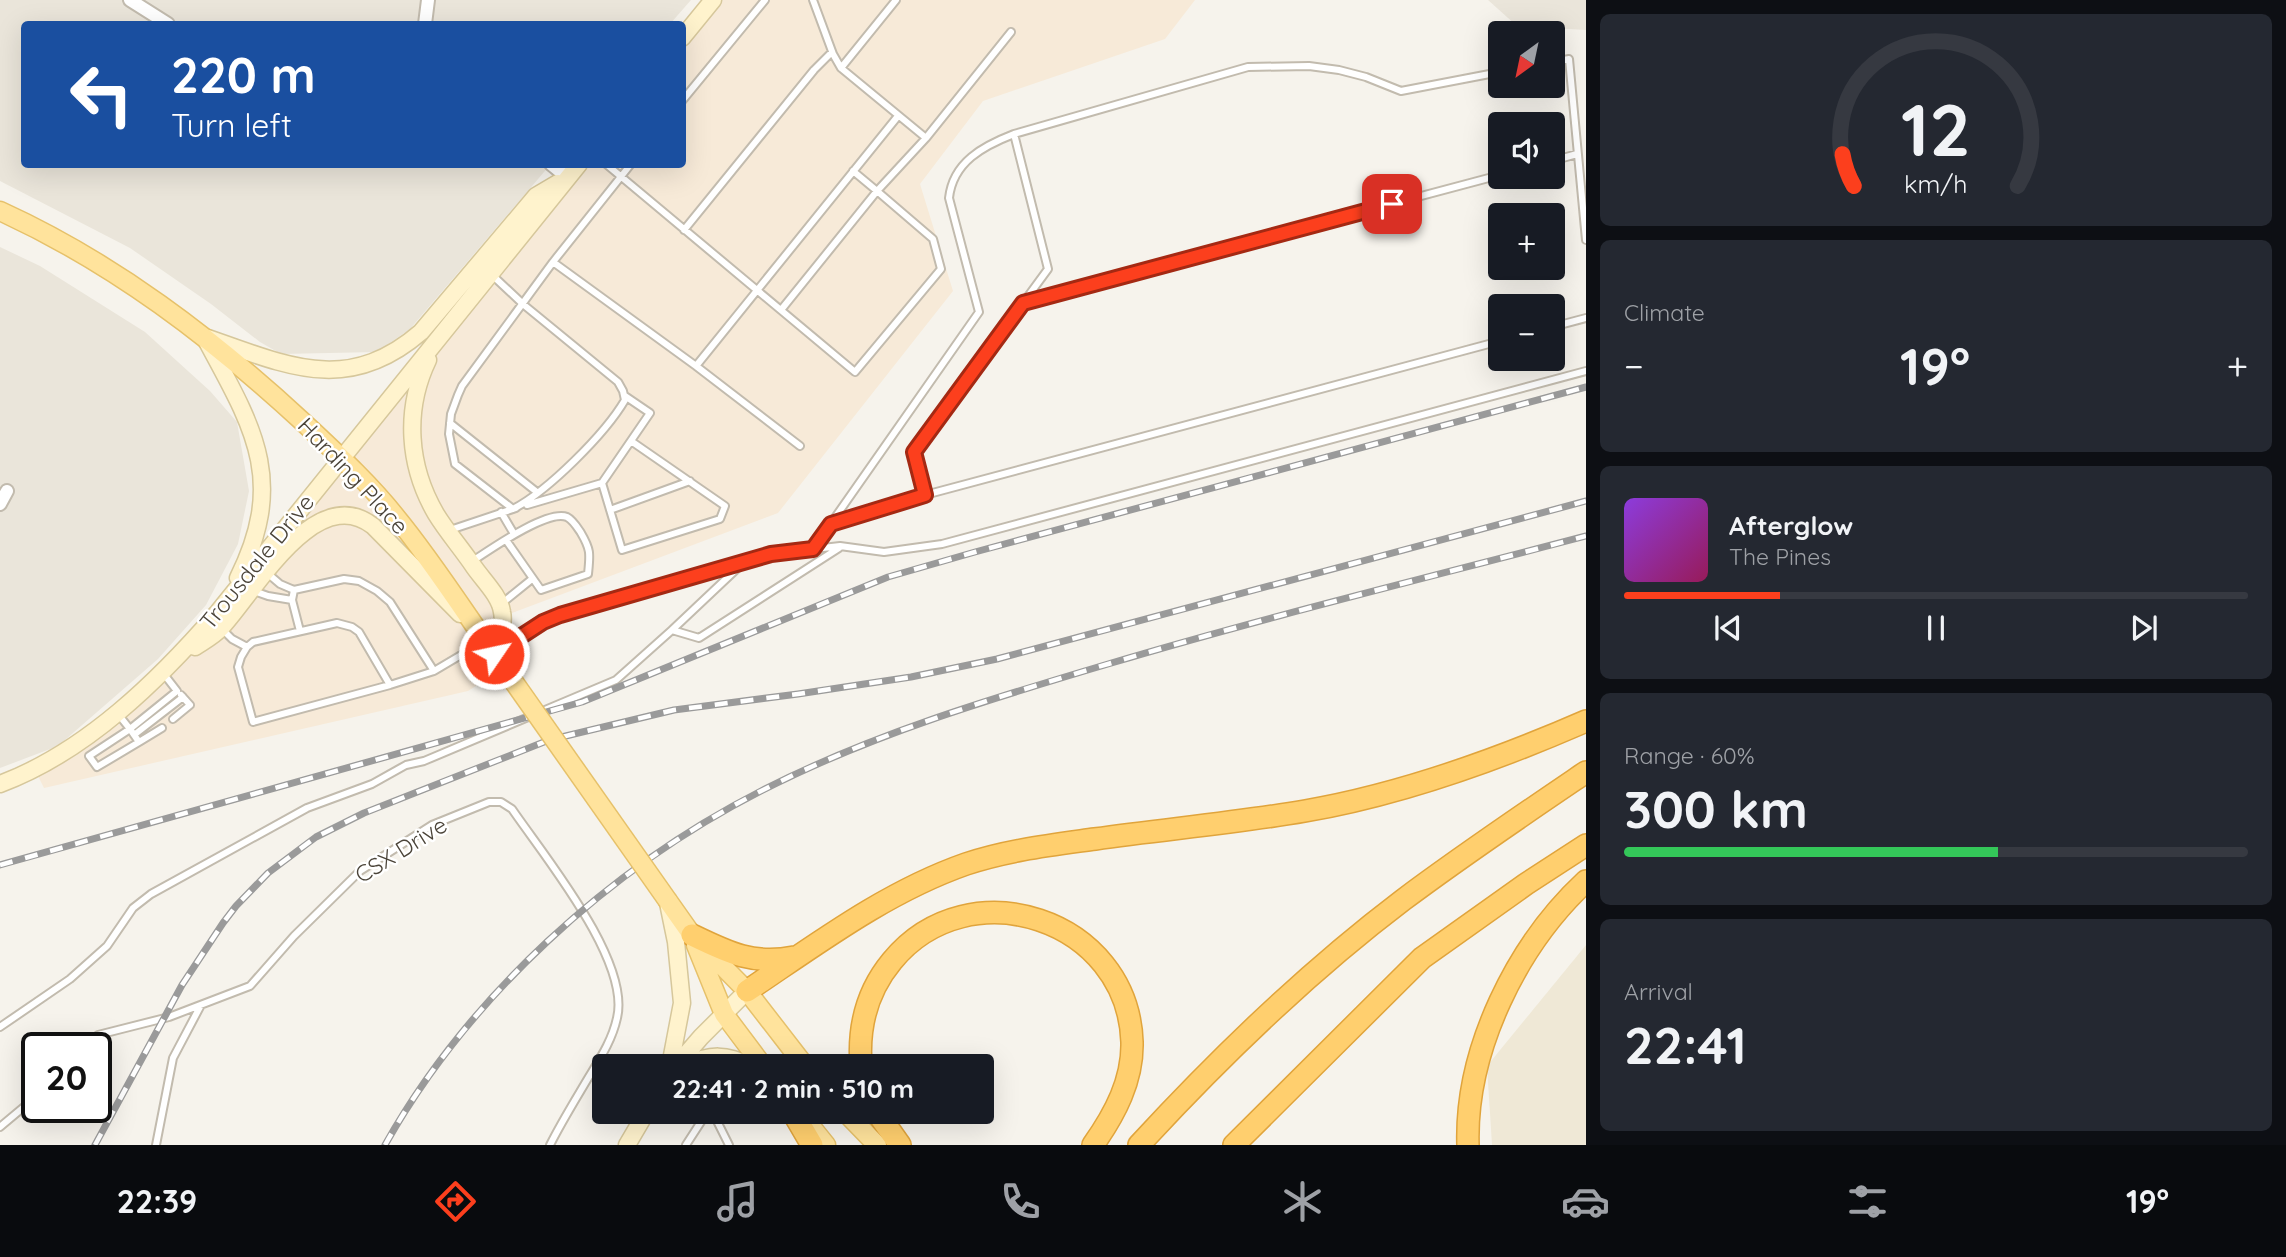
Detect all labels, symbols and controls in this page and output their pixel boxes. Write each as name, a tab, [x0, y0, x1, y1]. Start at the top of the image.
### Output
north arrow	[1488, 21, 1564, 98]
map controls	[1488, 21, 1565, 371]
text: 220 m	[171, 44, 316, 105]
icon: left	[56, 49, 147, 140]
text: 12	[1901, 83, 1971, 174]
text: Turn left	[171, 105, 292, 145]
button: sound	[1488, 112, 1565, 189]
text: km/h	[1904, 168, 1968, 199]
pin	[1362, 174, 1422, 234]
icon: arrive	[1373, 185, 1411, 223]
button: +	[1488, 203, 1565, 280]
button: −	[1488, 294, 1565, 371]
text: Climate	[1624, 298, 1705, 327]
text: 19°	[1900, 333, 1970, 398]
text: −	[1624, 342, 1644, 390]
text: +	[2227, 342, 2248, 390]
street label: Harding Place	[292, 411, 415, 540]
street label: Trousdale Drive	[193, 488, 320, 635]
text: Afterglow	[1729, 509, 1853, 542]
text: The Pines	[1729, 542, 1831, 571]
icon: previous	[1709, 609, 1747, 647]
icon: pause	[1917, 609, 1955, 647]
icon: next	[2125, 609, 2163, 647]
position arrow	[457, 617, 531, 691]
text: Range · 60%	[1624, 741, 1755, 770]
text: 300 km	[1624, 776, 1808, 841]
street label: CSX Drive	[349, 810, 452, 889]
text: Arrival	[1624, 977, 1693, 1006]
text: 22:41	[1624, 1012, 1747, 1077]
speed limit sign: 20	[21, 1032, 112, 1123]
text: 22:41 · 2 min · 510 m	[672, 1072, 914, 1105]
icon: directions	[431, 1177, 480, 1226]
icon: music	[713, 1177, 762, 1226]
icon: phone	[996, 1177, 1045, 1226]
icon: climate	[1278, 1177, 1327, 1226]
icon: car	[1561, 1177, 1610, 1226]
icon: filters	[1843, 1177, 1892, 1226]
text: 22:39	[117, 1181, 197, 1221]
text: 19°	[2126, 1181, 2169, 1221]

